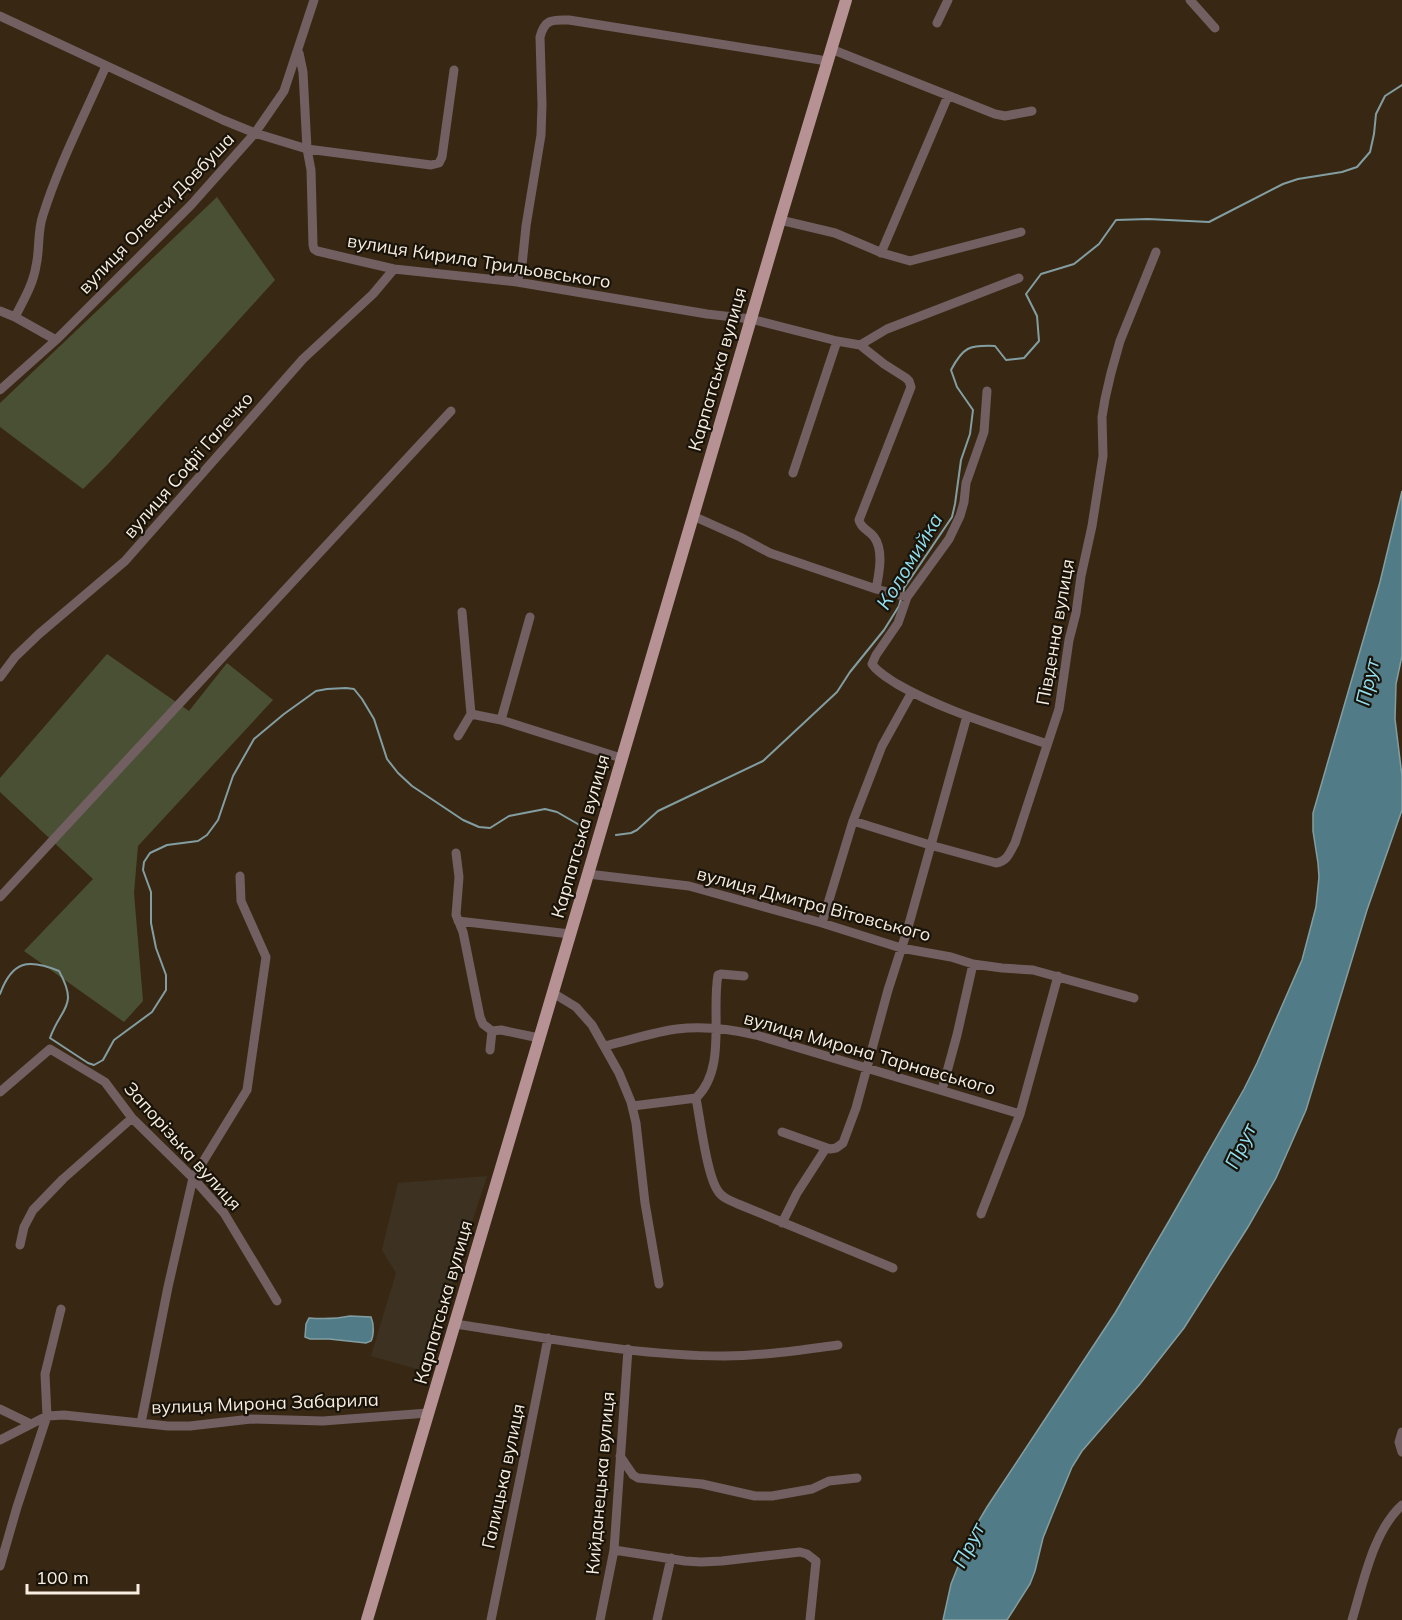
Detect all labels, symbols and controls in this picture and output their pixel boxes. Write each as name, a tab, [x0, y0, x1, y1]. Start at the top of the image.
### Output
street label: вулиця Олекси Довбуша	[73, 128, 239, 298]
street label: вулиця Кирила Трильовського	[346, 229, 612, 293]
street label: Карпатська вулиця	[683, 284, 751, 454]
street label: вулиця Софії Галечко	[118, 387, 258, 543]
water label: Коломийка	[870, 508, 948, 614]
street label: Південна вулиця	[1031, 557, 1079, 707]
water label: Прут	[1349, 655, 1385, 708]
street label: Карпатська вулиця	[546, 751, 614, 921]
street label: вулиця Дмитра Вітовського	[695, 862, 933, 946]
street label: вулиця Мирона Тарнавського	[741, 1006, 999, 1100]
street label: Запорізька вулиця	[119, 1077, 247, 1215]
water label: Прут	[1219, 1118, 1262, 1173]
street label: Карпатська вулиця	[409, 1217, 477, 1387]
street label: вулиця Мирона Забарила	[151, 1388, 379, 1418]
street label: Кийданецька вулиця	[581, 1391, 619, 1575]
street label: Галицька вулиця	[476, 1401, 530, 1551]
water label: Прут	[946, 1517, 990, 1572]
scale bar	[27, 1557, 138, 1595]
text: 100 m	[36, 1566, 89, 1589]

